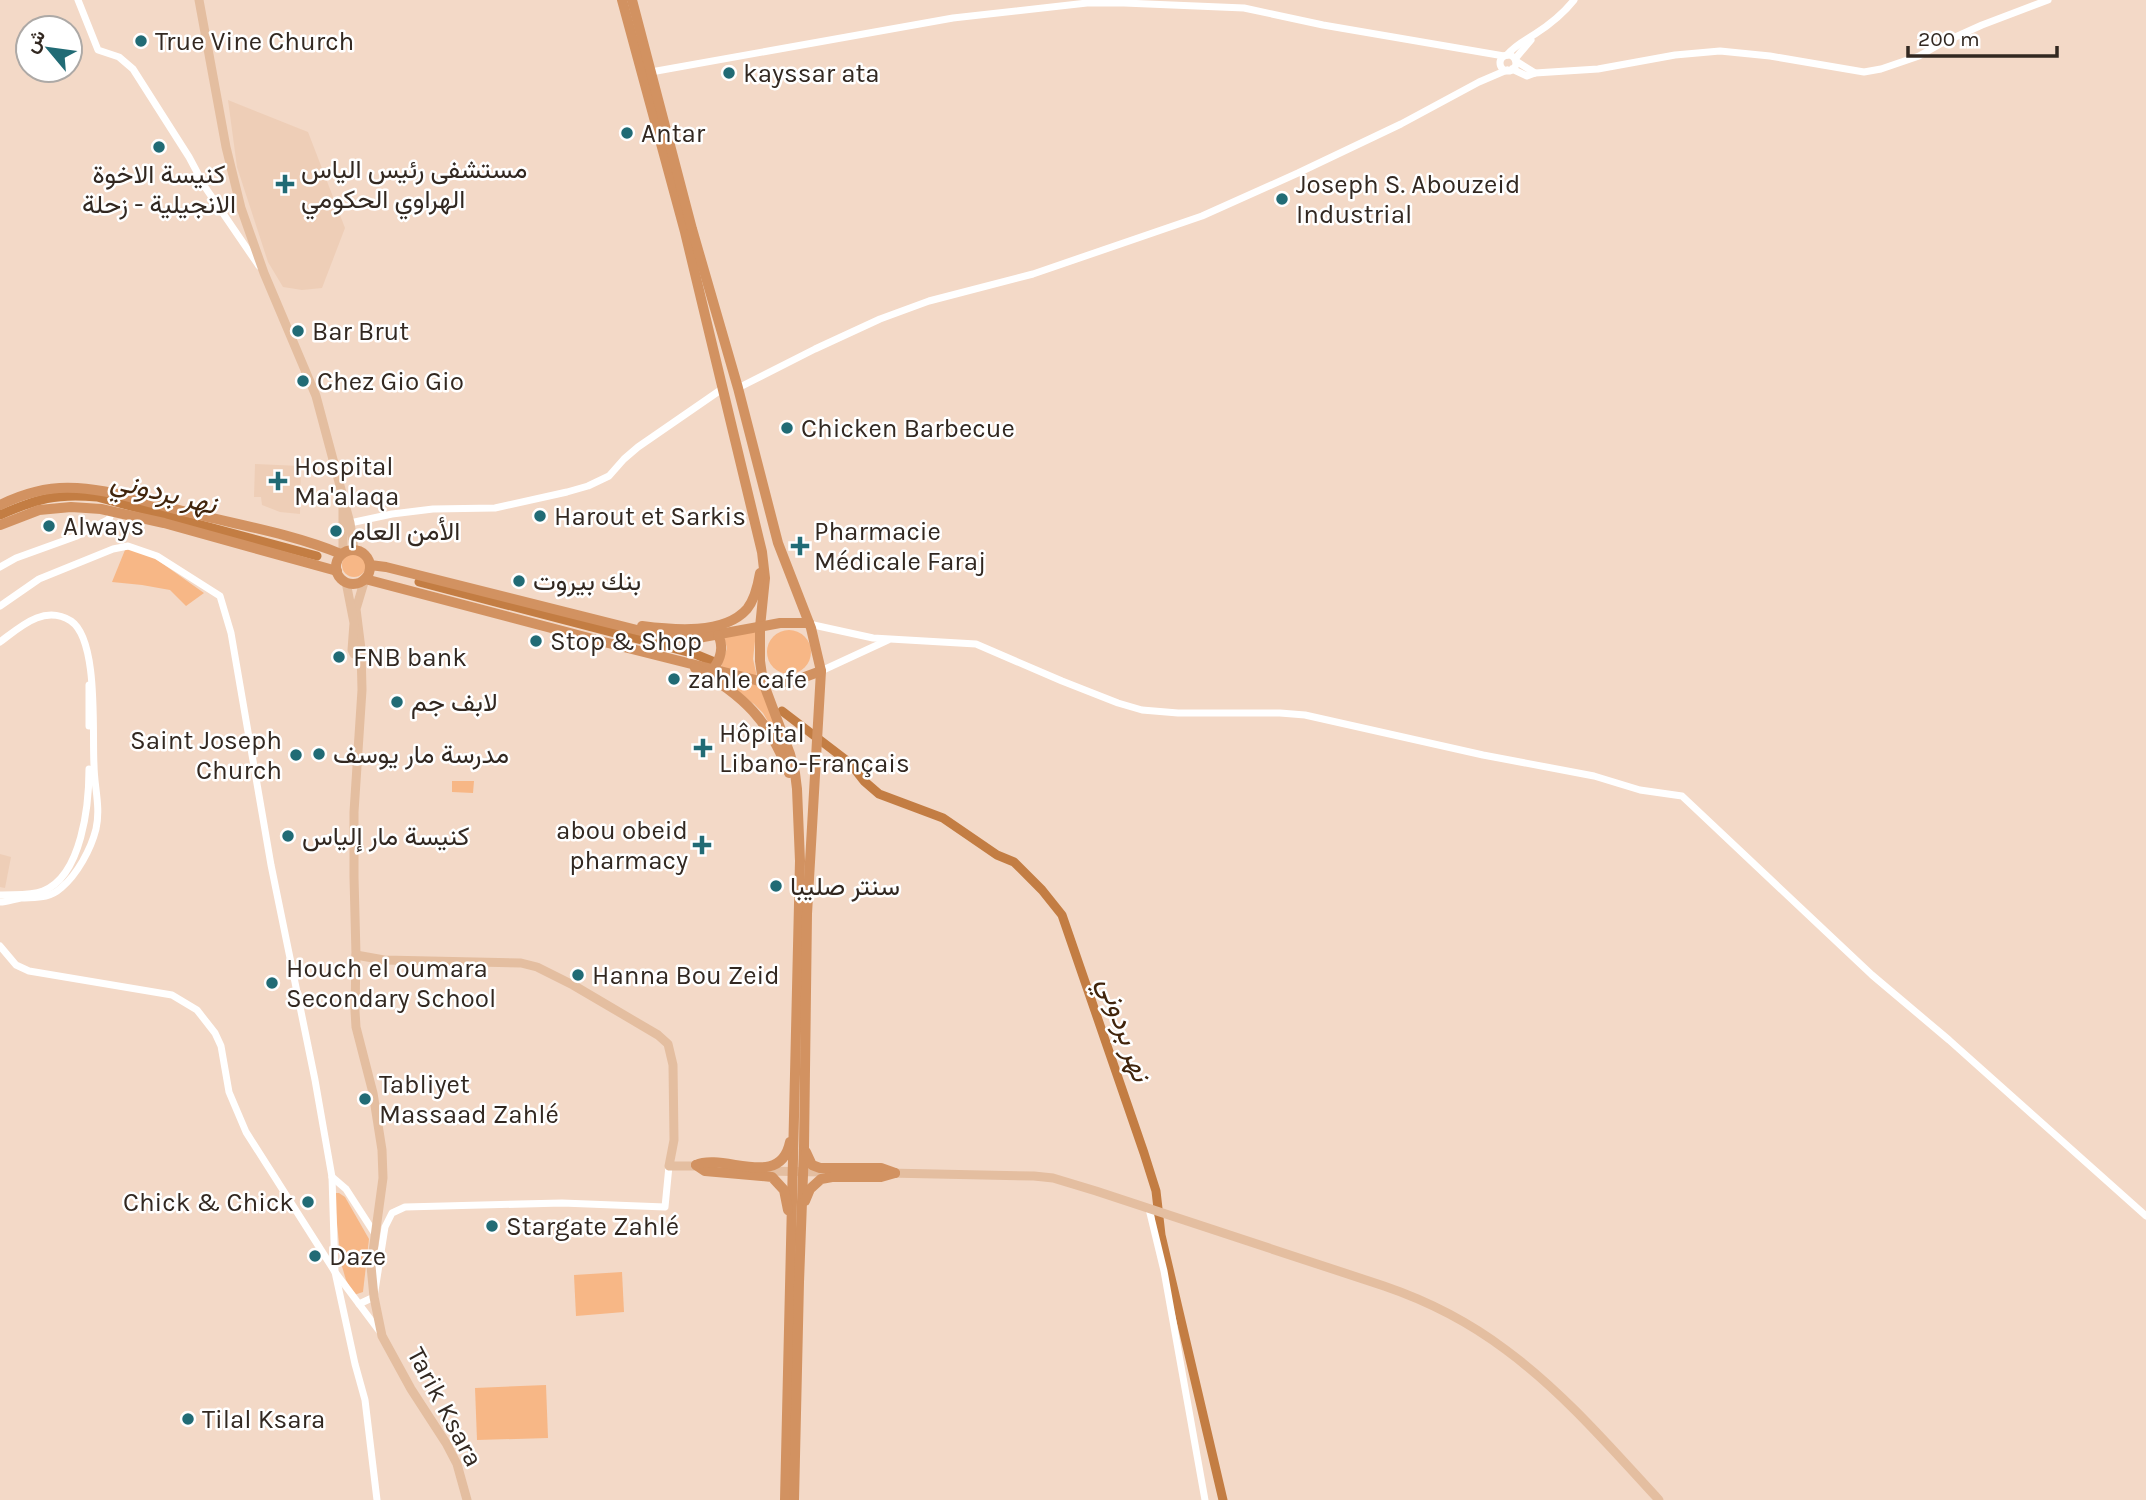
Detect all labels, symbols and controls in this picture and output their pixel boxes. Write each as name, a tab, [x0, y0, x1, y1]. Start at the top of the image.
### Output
north arrow	[14, 14, 84, 84]
scale bar	[1908, 14, 2057, 58]
text: ش	[20, 26, 50, 57]
place label: True Vine Church	[155, 26, 354, 57]
text: 200 m	[1918, 27, 1980, 51]
marker: True Vine Church	[133, 33, 149, 49]
place label: kayssar ata	[743, 58, 880, 89]
marker: kayssar ata	[721, 65, 737, 81]
place label: Antar	[641, 118, 706, 149]
marker: Antar	[619, 125, 635, 141]
marker: كنيسة الاخوة الانجيلية - زحلة	[151, 139, 167, 155]
place label: مستشفى رئيس الياس الهراوي الحكومي	[301, 154, 527, 220]
place label: كنيسة الاخوة الانجيلية - زحلة	[82, 159, 236, 220]
place label: Joseph S. Abouzeid Industrial	[1296, 169, 1520, 230]
marker: مستشفى رئيس الياس الهراوي الحكومي	[275, 174, 295, 194]
marker: Joseph S. Abouzeid Industrial	[1274, 191, 1290, 207]
place label: Bar Brut	[312, 316, 409, 347]
marker: Bar Brut	[290, 323, 306, 339]
place label: Chez Gio Gio	[317, 366, 464, 397]
marker: Chez Gio Gio	[295, 373, 311, 389]
place label: Chicken Barbecue	[801, 413, 1015, 444]
marker: Chicken Barbecue	[779, 420, 795, 436]
place label: Hospital Ma'alaqa	[294, 451, 399, 512]
water label: نهر بردوني	[106, 463, 222, 527]
marker: Hospital Ma'alaqa	[268, 471, 288, 491]
place label: Harout et Sarkis	[554, 501, 746, 532]
marker: Harout et Sarkis	[532, 508, 548, 524]
place label: Always	[63, 511, 144, 542]
place label: الأمن العام	[350, 516, 460, 548]
place label: Pharmacie Médicale Faraj	[814, 516, 986, 577]
marker: Always	[41, 518, 57, 534]
marker: الأمن العام	[328, 523, 344, 539]
marker: Pharmacie Médicale Faraj	[792, 538, 808, 554]
place label: بنك بيروت	[533, 566, 641, 597]
marker: بنك بيروت	[511, 573, 527, 589]
place label: Stop & Shop	[550, 626, 702, 657]
marker: Stop & Shop	[528, 633, 544, 649]
place label: FNB bank	[353, 642, 467, 673]
marker: FNB bank	[331, 649, 347, 665]
place label: zahle cafe	[688, 664, 807, 695]
marker: zahle cafe	[666, 671, 682, 687]
place label: لابف جم	[411, 687, 498, 719]
marker: لابف جم	[389, 694, 405, 710]
place label: Hôpital Libano-Français	[719, 718, 910, 779]
place label: Saint Joseph Church	[130, 725, 282, 786]
marker: Hôpital Libano-Français	[693, 738, 713, 758]
place label: مدرسة مار يوسف	[333, 739, 509, 770]
marker: مدرسة مار يوسف	[311, 746, 327, 762]
marker: Saint Joseph Church	[288, 747, 304, 763]
place label: abou obeid pharmacy	[556, 815, 688, 876]
place label: كنيسة مار إلياس	[302, 821, 470, 853]
marker: كنيسة مار إلياس	[280, 828, 296, 844]
marker: abou obeid pharmacy	[694, 837, 710, 853]
place label: سنتر صليبا	[790, 871, 900, 902]
marker: سنتر صليبا	[768, 878, 784, 894]
place label: Houch el oumara Secondary School	[286, 953, 496, 1014]
place label: Hanna Bou Zeid	[592, 960, 780, 991]
marker: Hanna Bou Zeid	[570, 967, 586, 983]
water label: نهر بردوني	[1086, 973, 1159, 1089]
marker: Houch el oumara Secondary School	[264, 975, 280, 991]
place label: Tabliyet Massaad Zahlé	[379, 1069, 559, 1130]
marker: Tabliyet Massaad Zahlé	[357, 1091, 373, 1107]
place label: Chick & Chick	[123, 1187, 294, 1218]
marker: Chick & Chick	[300, 1194, 316, 1210]
place label: Stargate Zahlé	[506, 1211, 679, 1242]
marker: Stargate Zahlé	[484, 1218, 500, 1234]
place label: Daze	[329, 1241, 386, 1272]
marker: Daze	[307, 1248, 323, 1264]
street label: Tarik Ksara	[401, 1342, 489, 1472]
place label: Tilal Ksara	[202, 1404, 325, 1435]
marker: Tilal Ksara	[180, 1411, 196, 1427]

